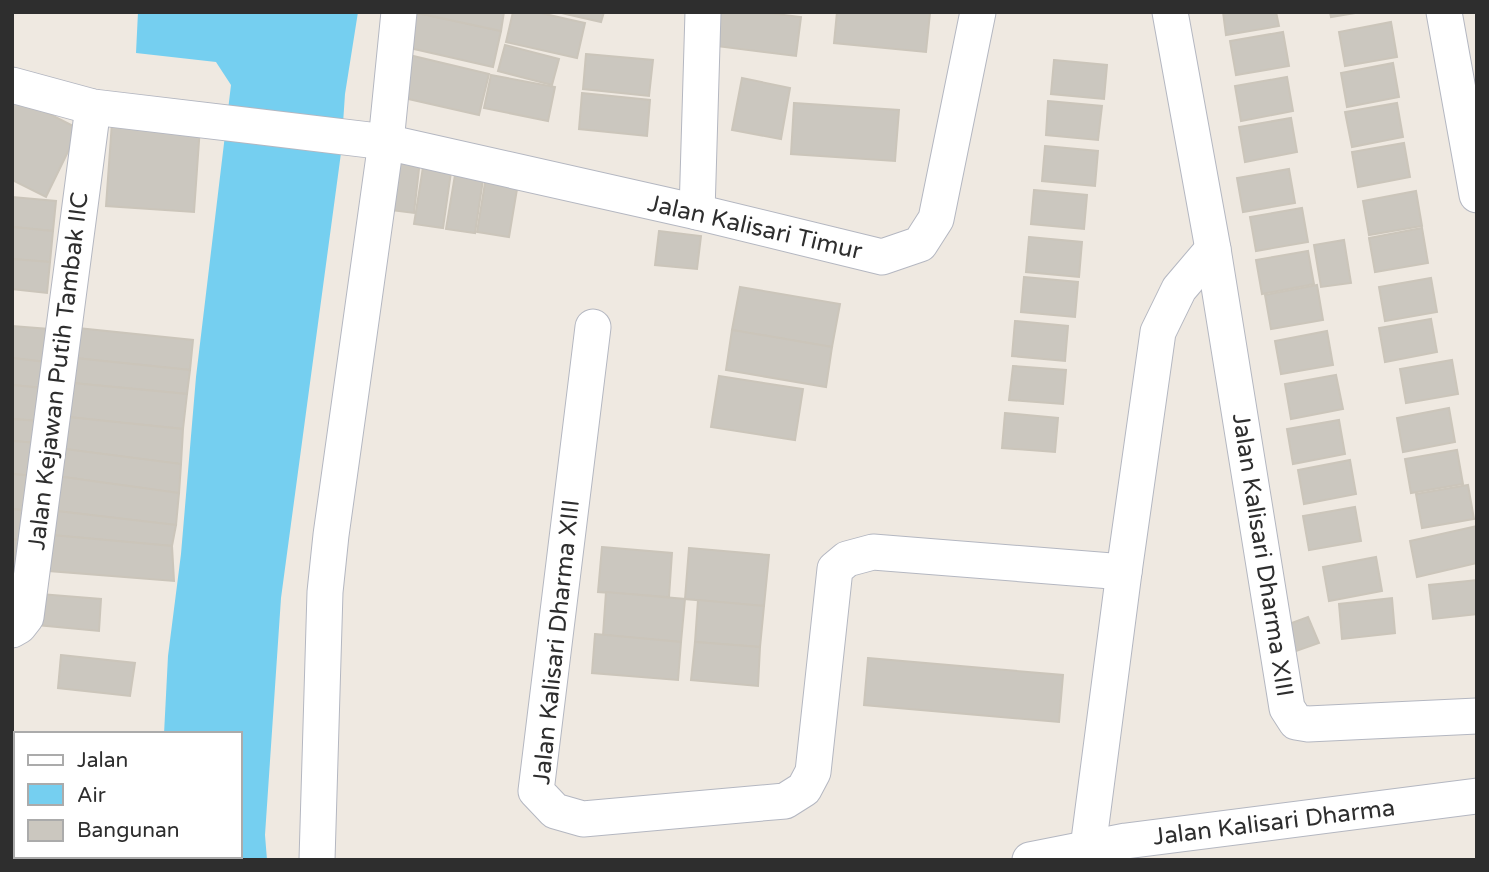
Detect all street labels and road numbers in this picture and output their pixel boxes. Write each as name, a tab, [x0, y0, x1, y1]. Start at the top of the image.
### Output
street label: Jalan Kalisari Timur	[645, 189, 866, 266]
street label: Jalan Kejawan Putih Tambak IIC	[22, 190, 95, 552]
street label: Jalan Kalisari Dharma XIII	[1226, 411, 1299, 699]
street label: Jalan Kalisari Dharma XIII	[527, 498, 586, 786]
street label: Jalan Kalisari Dharma	[1151, 793, 1397, 852]

